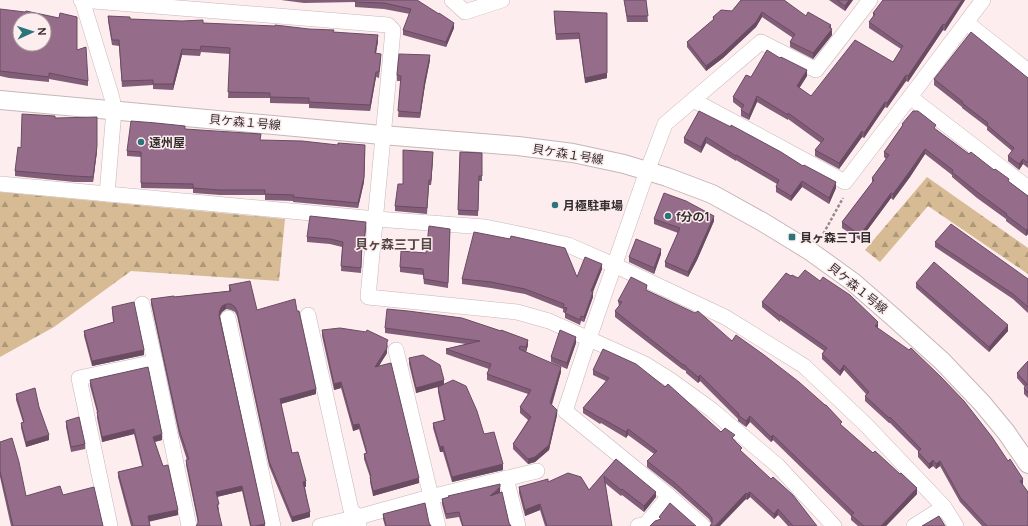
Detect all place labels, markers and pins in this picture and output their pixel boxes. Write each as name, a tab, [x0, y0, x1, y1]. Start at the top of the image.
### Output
place label: 遠州屋	[149, 134, 185, 151]
marker: 遠州屋	[136, 137, 146, 147]
place label: 月極駐車場	[563, 197, 623, 214]
marker: 月極駐車場	[550, 200, 560, 210]
place label: f分の1	[676, 208, 710, 225]
marker: f分の1	[663, 211, 673, 221]
place label: 貝ヶ森三丁目	[800, 229, 872, 246]
marker: 貝ヶ森三丁目	[787, 232, 797, 242]

